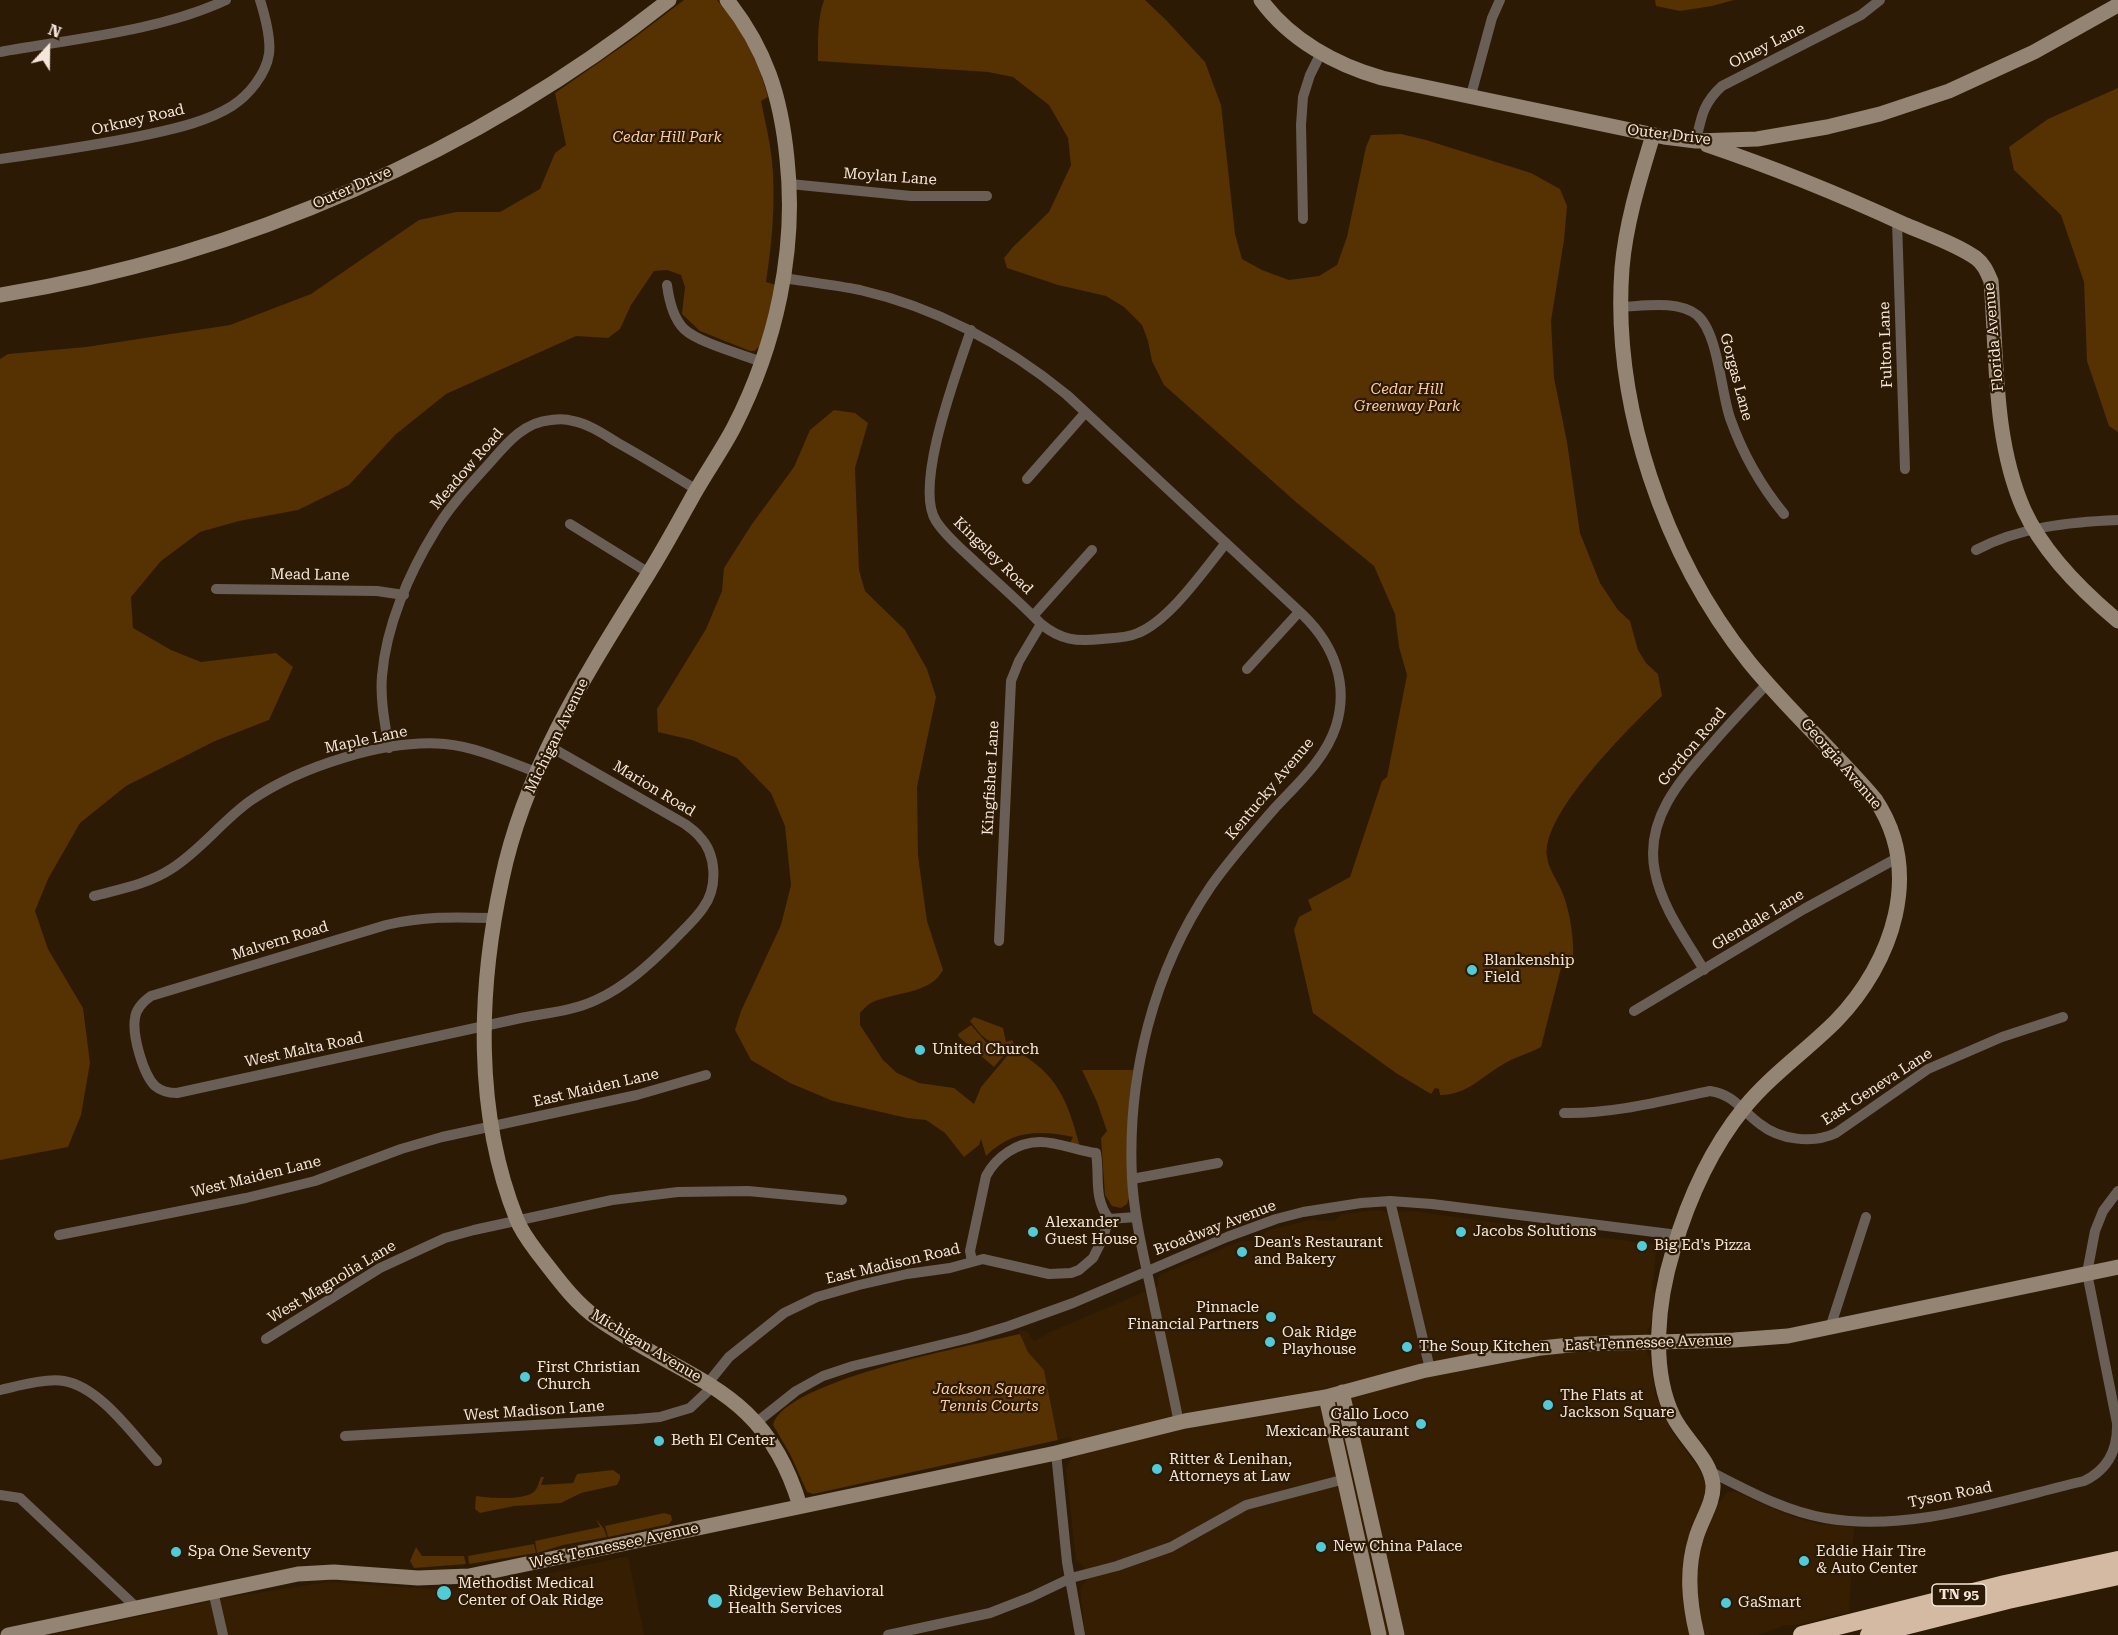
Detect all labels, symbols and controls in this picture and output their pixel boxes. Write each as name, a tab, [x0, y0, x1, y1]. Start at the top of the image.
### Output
north arrow	[18, 18, 78, 78]
street label: Olney Lane	[1726, 19, 1808, 73]
text: N	[46, 20, 64, 42]
street label: Orkney Road	[90, 101, 186, 139]
street label: Outer Drive	[1626, 121, 1712, 149]
park label: Cedar Hill Park	[612, 129, 722, 147]
street label: Outer Drive	[310, 163, 394, 213]
street label: Moylan Lane	[843, 165, 937, 189]
street label: Florida Avenue	[1980, 282, 2008, 392]
street label: Fulton Lane	[1875, 301, 1897, 389]
street label: Gorgas Lane	[1716, 331, 1756, 423]
park label: Cedar Hill Greenway Park	[1354, 381, 1460, 416]
street label: Meadow Road	[427, 425, 507, 513]
street label: Kingsley Road	[950, 514, 1036, 598]
street label: Mead Lane	[270, 565, 350, 585]
street label: Michigan Avenue	[521, 676, 593, 796]
street label: Gordon Road	[1654, 704, 1730, 790]
street label: Georgia Avenue	[1797, 715, 1885, 813]
street label: Kingfisher Lane	[979, 720, 1003, 836]
street label: Maple Lane	[323, 722, 409, 758]
street label: Kentucky Avenue	[1222, 734, 1318, 844]
street label: Marion Road	[610, 757, 698, 821]
street label: Glendale Lane	[1709, 885, 1807, 955]
street label: Malvern Road	[230, 918, 330, 964]
place label: Blankenship Field	[1484, 952, 1575, 987]
marker: Blankenship Field	[1465, 963, 1479, 977]
street label: West Malta Road	[243, 1029, 365, 1071]
place label: United Church	[932, 1041, 1039, 1059]
marker: United Church	[913, 1043, 927, 1057]
street label: East Geneva Lane	[1818, 1045, 1936, 1129]
street label: East Maiden Lane	[532, 1065, 660, 1111]
street label: West Maiden Lane	[189, 1152, 323, 1202]
street label: Broadway Avenue	[1152, 1196, 1278, 1260]
place label: Alexander Guest House	[1045, 1214, 1137, 1249]
place label: Jacobs Solutions	[1473, 1223, 1596, 1241]
marker: Alexander Guest House	[1026, 1225, 1040, 1239]
marker: Jacobs Solutions	[1454, 1225, 1468, 1239]
place label: Dean's Restaurant and Bakery	[1254, 1234, 1383, 1269]
street label: West Magnolia Lane	[265, 1237, 399, 1327]
place label: Big Ed's Pizza	[1654, 1237, 1751, 1255]
marker: Big Ed's Pizza	[1635, 1239, 1649, 1253]
street label: East Madison Road	[824, 1240, 962, 1288]
marker: Dean's Restaurant and Bakery	[1235, 1245, 1249, 1259]
place label: Pinnacle Financial Partners	[1127, 1299, 1259, 1334]
street label: Michigan Avenue	[588, 1306, 704, 1386]
marker: Pinnacle Financial Partners	[1264, 1310, 1278, 1324]
place label: Oak Ridge Playhouse	[1282, 1324, 1357, 1359]
street label: East Tennessee Avenue	[1564, 1331, 1732, 1355]
marker: Oak Ridge Playhouse	[1263, 1335, 1277, 1349]
place label: The Soup Kitchen	[1419, 1338, 1550, 1356]
marker: The Soup Kitchen	[1400, 1340, 1414, 1354]
place label: First Christian Church	[537, 1359, 640, 1394]
marker: First Christian Church	[518, 1370, 532, 1384]
park label: Jackson Square Tennis Courts	[933, 1381, 1045, 1416]
place label: The Flats at Jackson Square	[1560, 1387, 1674, 1422]
street label: West Madison Lane	[463, 1397, 605, 1425]
marker: The Flats at Jackson Square	[1541, 1398, 1555, 1412]
place label: Gallo Loco Mexican Restaurant	[1265, 1406, 1409, 1441]
marker: Gallo Loco Mexican Restaurant	[1414, 1417, 1428, 1431]
place label: Beth El Center	[671, 1432, 775, 1450]
marker: Beth El Center	[652, 1434, 666, 1448]
place label: Ritter & Lenihan, Attorneys at Law	[1169, 1451, 1292, 1486]
marker: Ritter & Lenihan, Attorneys at Law	[1150, 1462, 1164, 1476]
street label: Tyson Road	[1906, 1478, 1994, 1512]
street label: West Tennessee Avenue	[528, 1519, 700, 1573]
place label: New China Palace	[1333, 1538, 1463, 1556]
marker: New China Palace	[1314, 1540, 1328, 1554]
place label: Spa One Seventy	[188, 1543, 311, 1561]
place label: Eddie Hair Tire & Auto Center	[1816, 1543, 1926, 1578]
marker: Spa One Seventy	[169, 1545, 183, 1559]
marker: Eddie Hair Tire & Auto Center	[1797, 1554, 1811, 1568]
place label: Methodist Medical Center of Oak Ridge	[458, 1575, 604, 1610]
place label: Ridgeview Behavioral Health Services	[728, 1583, 884, 1618]
marker: Methodist Medical Center of Oak Ridge	[435, 1584, 453, 1602]
road number: TN 95	[1932, 1584, 1986, 1606]
marker: Ridgeview Behavioral Health Services	[706, 1592, 724, 1610]
place label: GaSmart	[1738, 1594, 1801, 1612]
marker: GaSmart	[1719, 1596, 1733, 1610]

